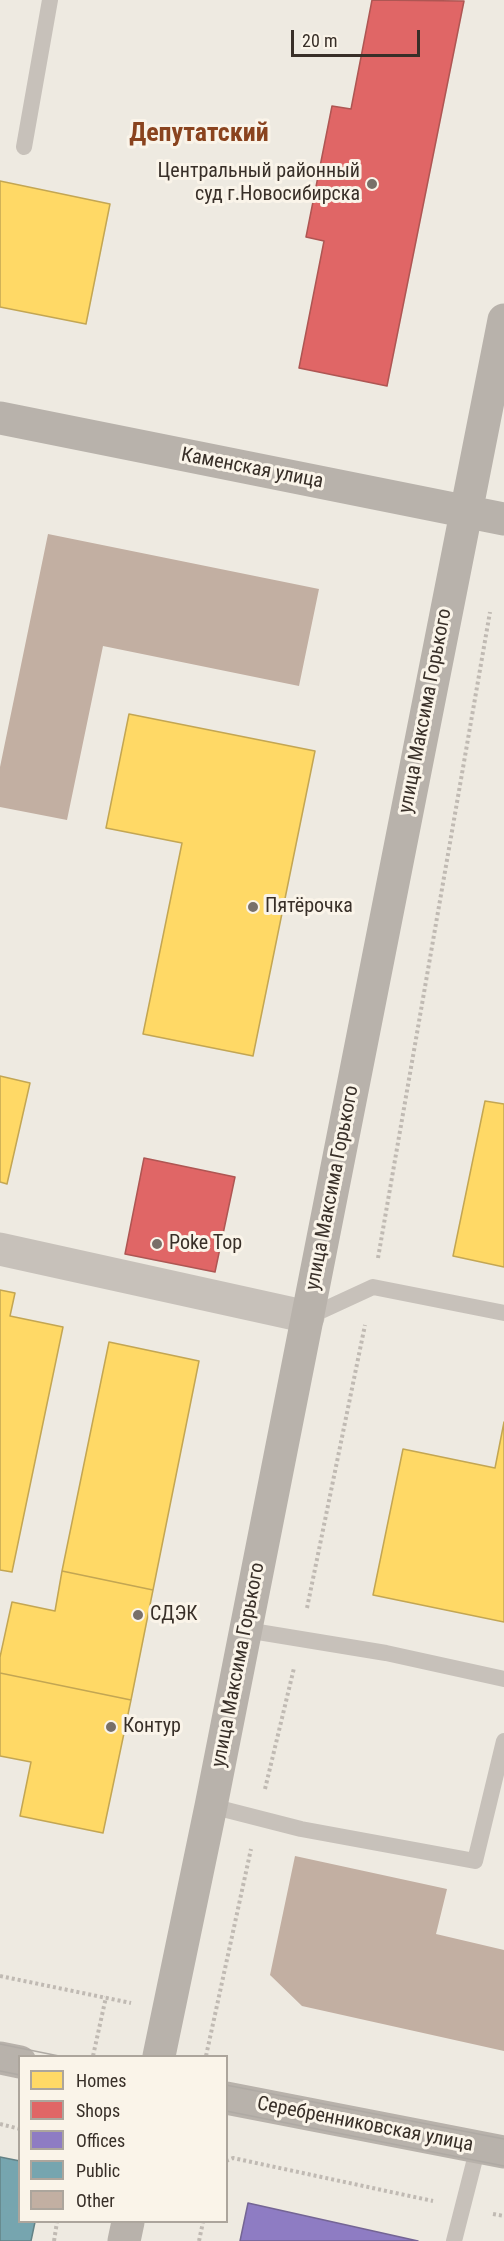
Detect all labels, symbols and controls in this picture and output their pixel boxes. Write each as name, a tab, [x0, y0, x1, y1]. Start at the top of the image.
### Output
scale bar	[294, 18, 423, 56]
text: 20 m	[302, 30, 337, 51]
district label: Депутатский	[129, 118, 269, 150]
place label: Центральный районный суд г.Новосибирска	[158, 160, 360, 207]
marker: Центральный районный суд г.Новосибирска	[365, 177, 379, 191]
street label: Каменская улица	[179, 443, 325, 495]
street label: улица Максима Горького	[394, 607, 458, 815]
place label: Пятёрочка	[265, 895, 353, 919]
marker: Пятёрочка	[246, 900, 260, 914]
street label: улица Максима Горького	[301, 1084, 365, 1292]
place label: Poke Top	[169, 1232, 242, 1256]
marker: Poke Top	[150, 1237, 164, 1251]
street label: улица Максима Горького	[207, 1561, 271, 1769]
place label: СДЭК	[150, 1603, 198, 1627]
marker: СДЭК	[131, 1608, 145, 1622]
place label: Контур	[123, 1715, 181, 1739]
marker: Контур	[104, 1720, 118, 1734]
legend	[18, 2055, 228, 2223]
text: Homes	[76, 2070, 126, 2091]
street label: Серебренниковская улица	[255, 2092, 475, 2158]
text: Shops	[76, 2100, 120, 2121]
text: Offices	[76, 2130, 125, 2151]
text: Public	[76, 2160, 120, 2181]
text: Other	[76, 2190, 115, 2211]

